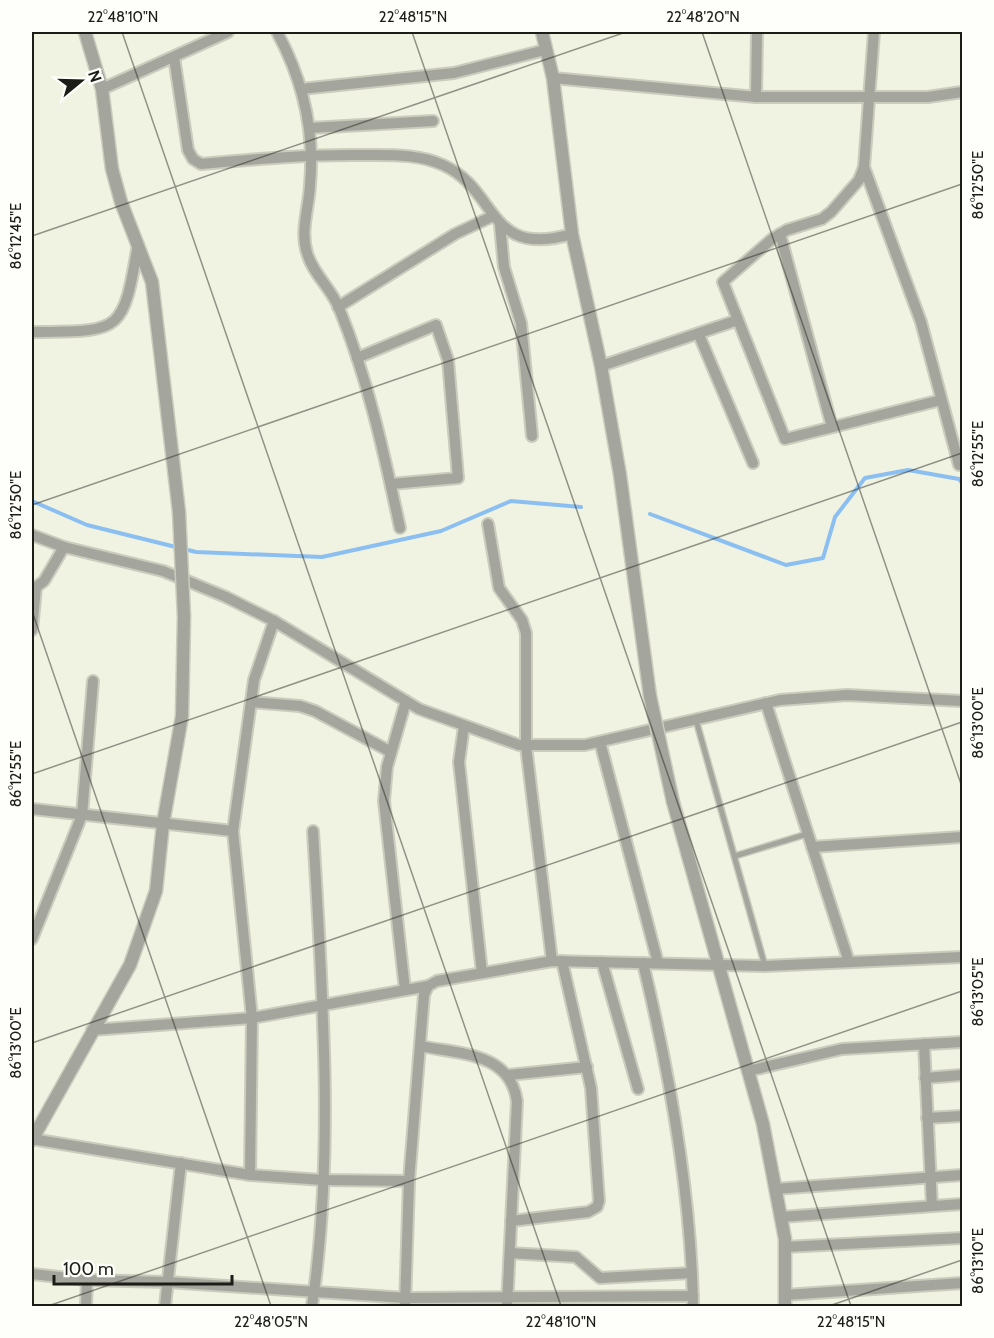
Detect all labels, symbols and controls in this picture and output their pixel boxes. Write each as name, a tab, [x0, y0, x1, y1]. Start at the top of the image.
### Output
text: 22°48'10"N	[88, 8, 158, 26]
text: 22°48'15"N	[379, 8, 447, 26]
text: 22°48'20"N	[666, 8, 740, 26]
north arrow	[51, 51, 111, 111]
text: N	[84, 68, 106, 85]
text: 86°12'50"E	[969, 151, 987, 219]
text: 86°12'45"E	[7, 203, 25, 269]
text: 86°12'55"E	[969, 421, 987, 487]
text: 86°12'50"E	[7, 471, 25, 539]
text: 86°13'00"E	[969, 687, 987, 759]
text: 86°12'55"E	[7, 741, 25, 807]
text: 86°13'05"E	[969, 957, 987, 1027]
text: 86°13'00"E	[7, 1007, 25, 1079]
text: 86°13'10"E	[969, 1228, 987, 1294]
scale bar	[54, 1248, 232, 1286]
text: 100 m	[63, 1258, 114, 1280]
text: 22°48'05"N	[234, 1313, 308, 1331]
text: 22°48'10"N	[526, 1313, 596, 1331]
text: 22°48'15"N	[817, 1313, 885, 1331]

